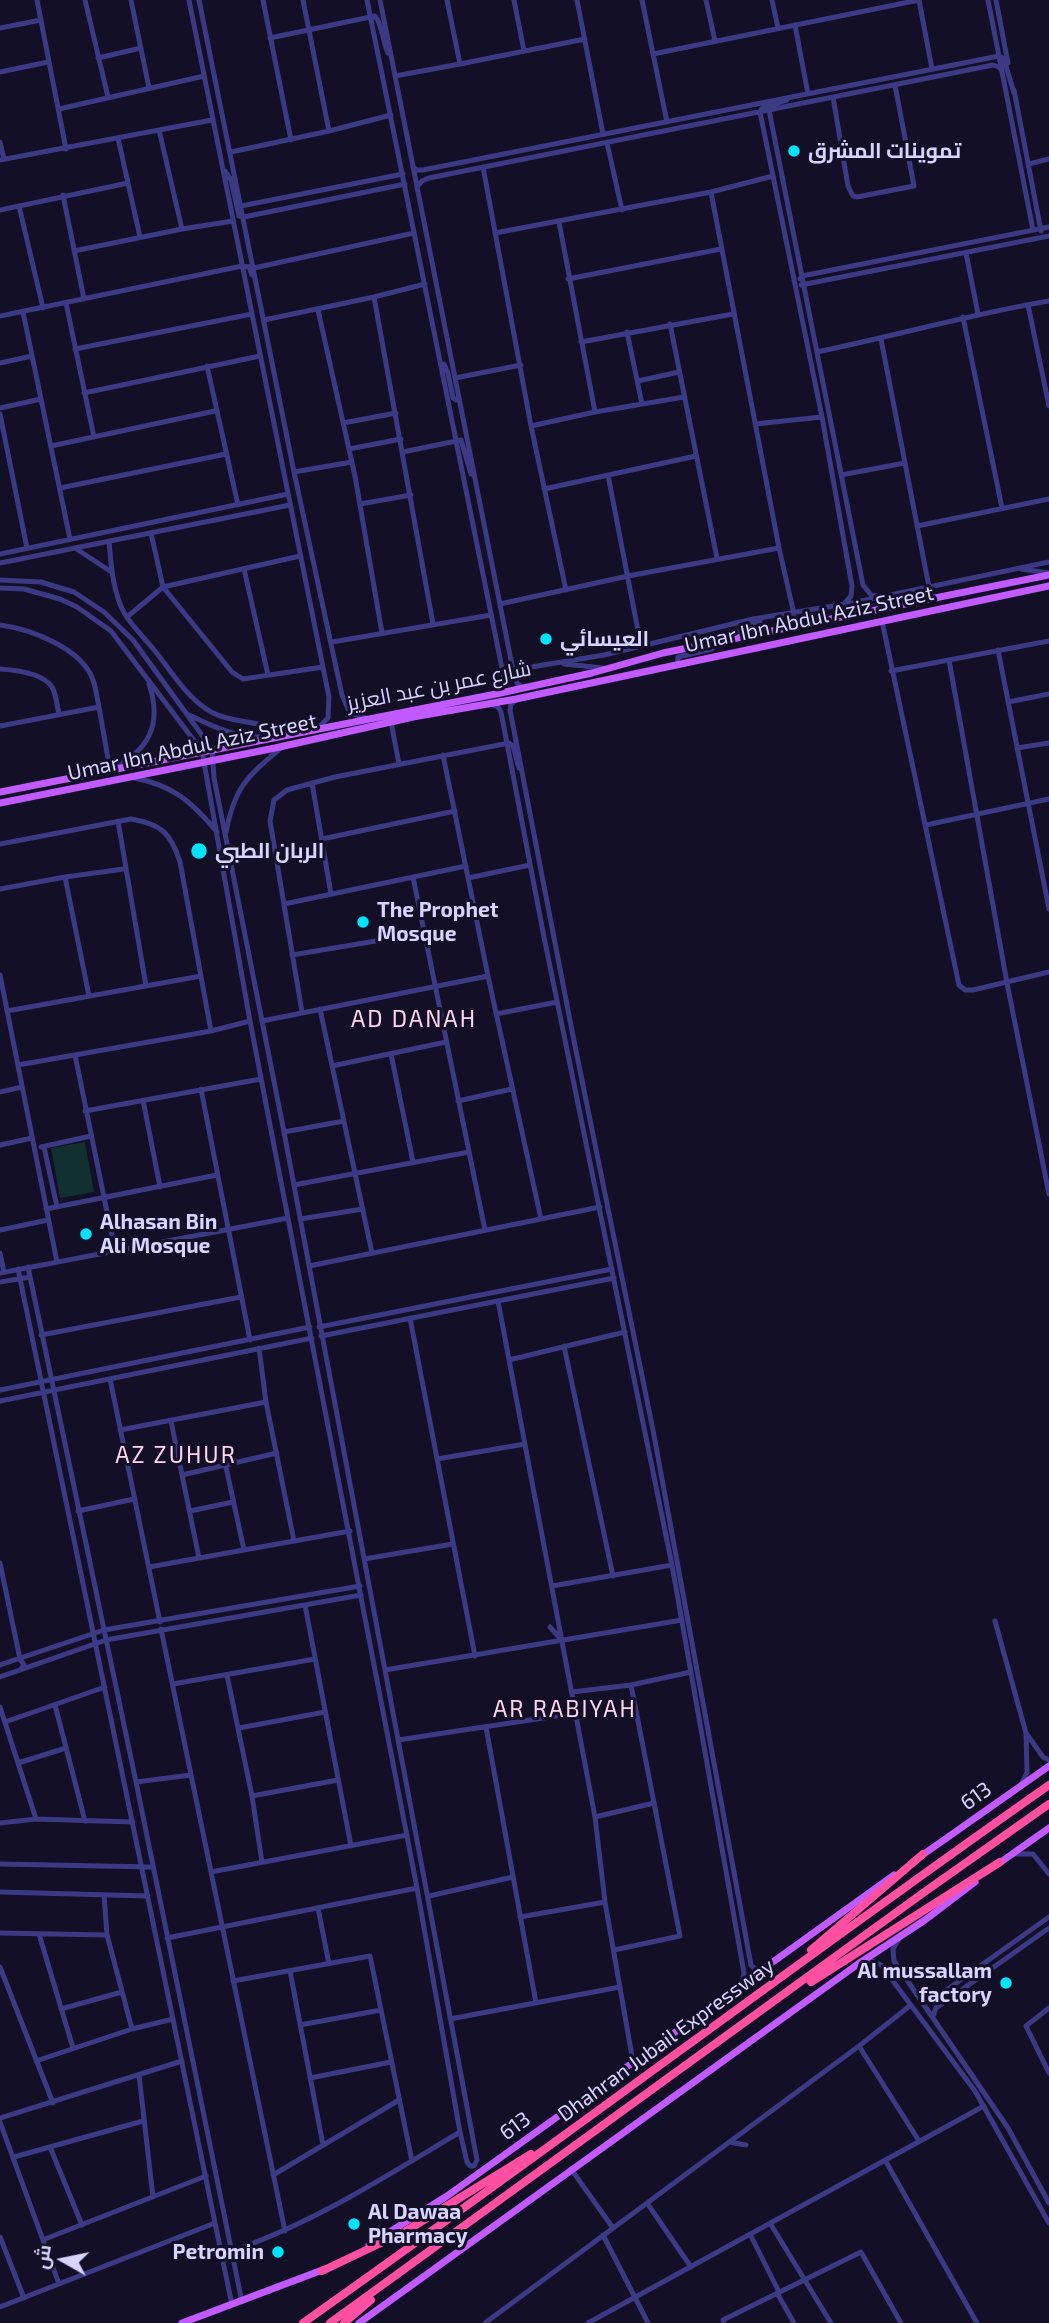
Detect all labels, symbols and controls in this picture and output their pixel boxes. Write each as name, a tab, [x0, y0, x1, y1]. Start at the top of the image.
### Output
place label: تموينات المشرق	[808, 138, 961, 164]
marker: تموينات المشرق	[786, 143, 802, 159]
street label: Umar Ibn Abdul Aziz Street	[682, 580, 936, 658]
place label: العيسائي	[560, 626, 649, 652]
marker: العيسائي	[538, 631, 554, 647]
street label: شارع عمر بن عبد العزيز	[345, 656, 533, 716]
street label: Umar Ibn Abdul Aziz Street	[65, 708, 319, 786]
place label: الربان الطبي	[215, 838, 324, 864]
marker: الربان الطبي	[189, 841, 209, 861]
place label: The Prophet Mosque	[377, 897, 498, 947]
marker: The Prophet Mosque	[355, 914, 371, 930]
district label: AD DANAH	[352, 1005, 476, 1033]
place label: Alhasan Bin Ali Mosque	[100, 1209, 217, 1259]
marker: Alhasan Bin Ali Mosque	[78, 1226, 94, 1242]
district label: AZ ZUHUR	[116, 1441, 236, 1469]
district label: AR RABIYAH	[494, 1695, 636, 1723]
street label: 613	[956, 1776, 996, 1816]
street label: Dhahran Jubail Expressway	[553, 1953, 779, 2127]
place label: Al mussallam factory	[857, 1958, 992, 2008]
marker: Al mussallam factory	[998, 1975, 1014, 1991]
street label: 613	[495, 2106, 535, 2146]
place label: Al Dawaa Pharmacy	[368, 2199, 468, 2249]
marker: Al Dawaa Pharmacy	[346, 2216, 362, 2232]
north arrow	[28, 2225, 98, 2295]
place label: Petromin	[173, 2239, 264, 2265]
text: ش	[28, 2243, 55, 2270]
marker: Petromin	[270, 2244, 286, 2260]

